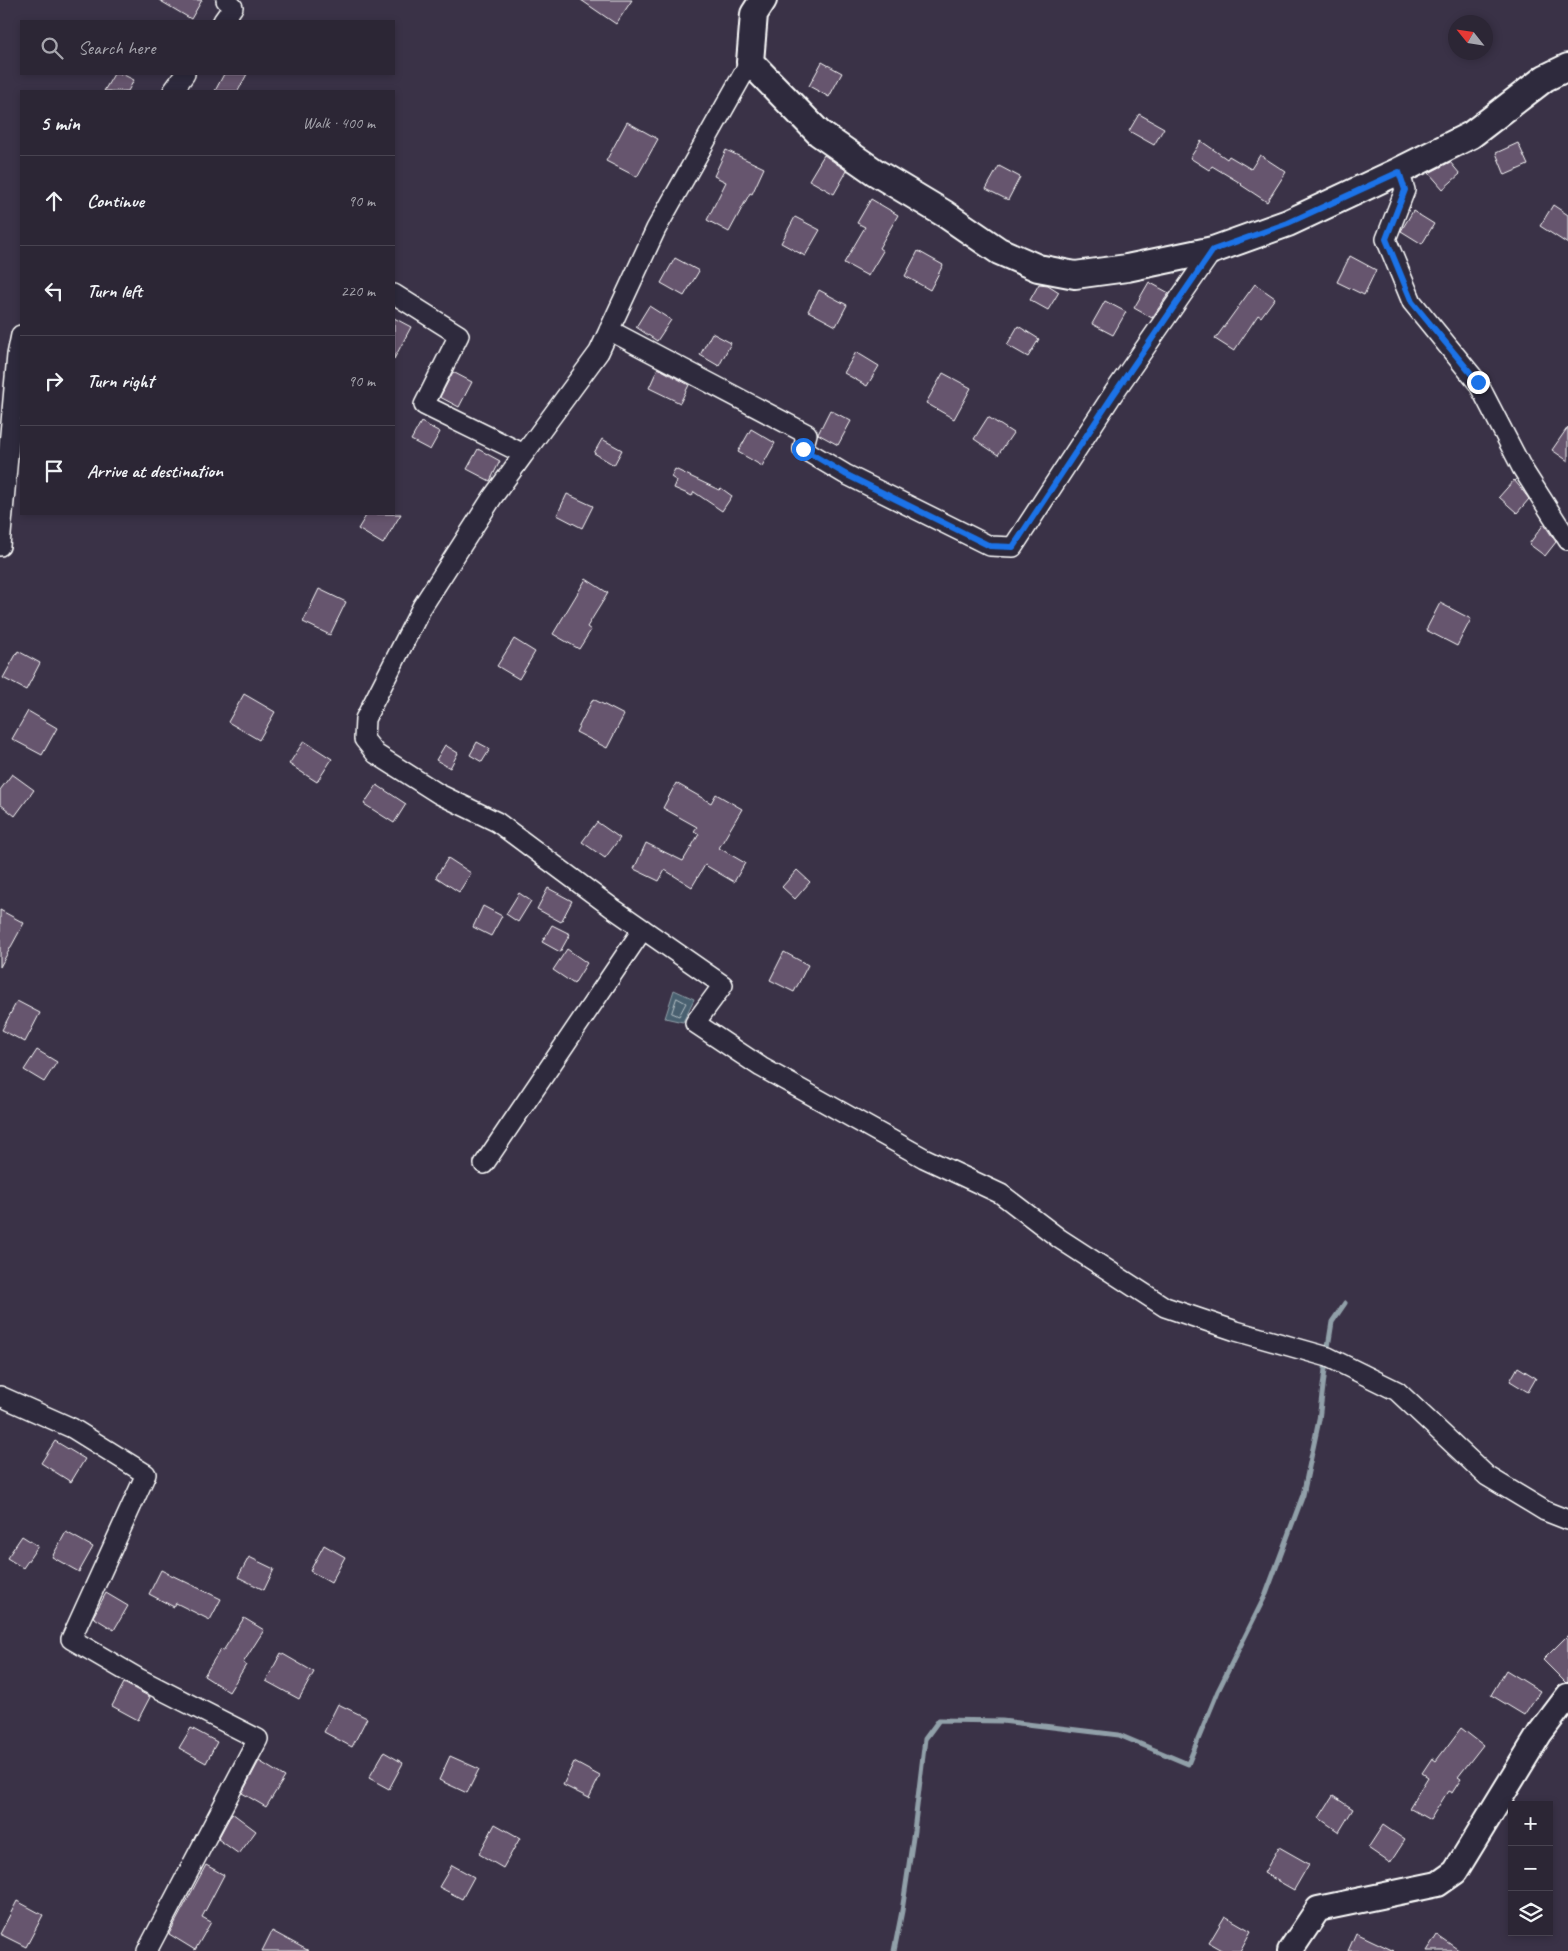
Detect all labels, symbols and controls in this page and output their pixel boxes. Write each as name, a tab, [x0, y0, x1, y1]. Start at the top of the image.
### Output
north arrow	[1448, 15, 1493, 60]
search box	[20, 20, 395, 75]
icon: search	[38, 34, 66, 62]
text: Search here	[78, 36, 155, 60]
text: 5 min	[40, 110, 80, 136]
text: Walk · 400 m	[303, 113, 375, 133]
icon: ahead	[40, 187, 68, 215]
text: Continue	[87, 189, 144, 213]
text: 90 m	[348, 191, 375, 211]
icon: left	[40, 277, 68, 305]
text: Turn left	[87, 279, 142, 303]
text: 220 m	[341, 281, 375, 301]
icon: right	[40, 367, 68, 395]
text: Turn right	[87, 369, 154, 393]
text: 90 m	[348, 371, 375, 391]
route end	[1467, 371, 1490, 394]
route start	[792, 438, 815, 461]
icon: arrive	[40, 457, 68, 485]
text: Arrive at destination	[87, 459, 223, 483]
map controls	[1508, 1801, 1553, 1936]
button: +	[1508, 1801, 1553, 1846]
button: −	[1508, 1846, 1553, 1891]
button: layers	[1508, 1891, 1553, 1936]

